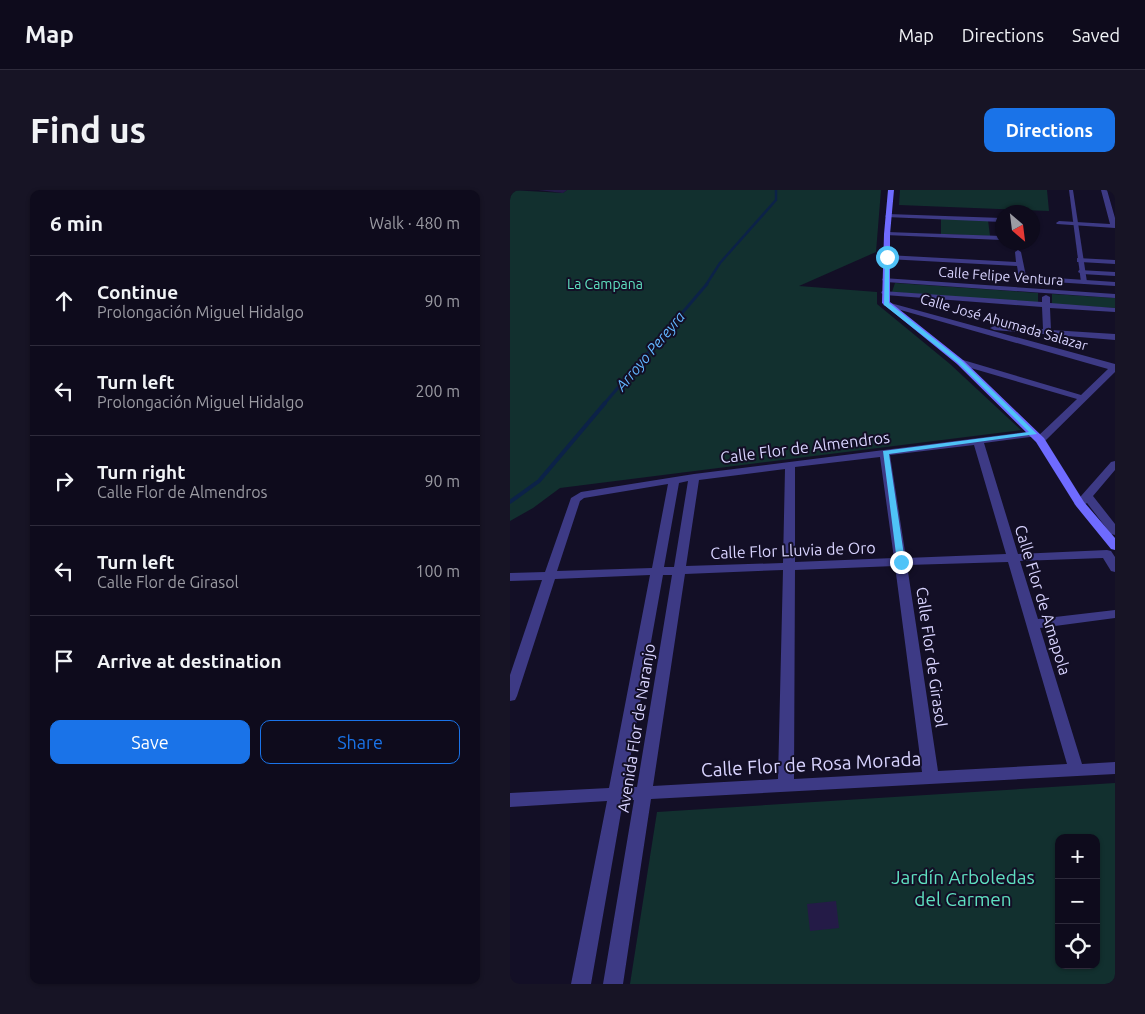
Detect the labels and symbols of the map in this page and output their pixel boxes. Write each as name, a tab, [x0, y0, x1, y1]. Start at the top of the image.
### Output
north arrow	[995, 205, 1040, 250]
route start	[876, 246, 899, 269]
street label: Calle Felipe Ventura	[938, 264, 1064, 288]
park label: La Campana	[567, 276, 643, 292]
street label: Calle José Ahumada Salazar	[918, 290, 1090, 354]
water label: Arroyo Pereyra	[611, 308, 688, 395]
street label: Calle Flor de Almendros	[719, 428, 891, 466]
street label: Calle Flor de Amapola	[1012, 523, 1074, 677]
street label: Calle Flor Lluvia de Oro	[710, 538, 876, 562]
route end	[890, 551, 913, 574]
street label: Calle Flor de Girasol	[913, 586, 951, 728]
street label: Avenida Flor de Naranjo	[614, 642, 658, 814]
street label: Calle Flor de Rosa Morada	[700, 747, 922, 781]
park label: Jardín Arboledas del Carmen	[891, 866, 1035, 910]

